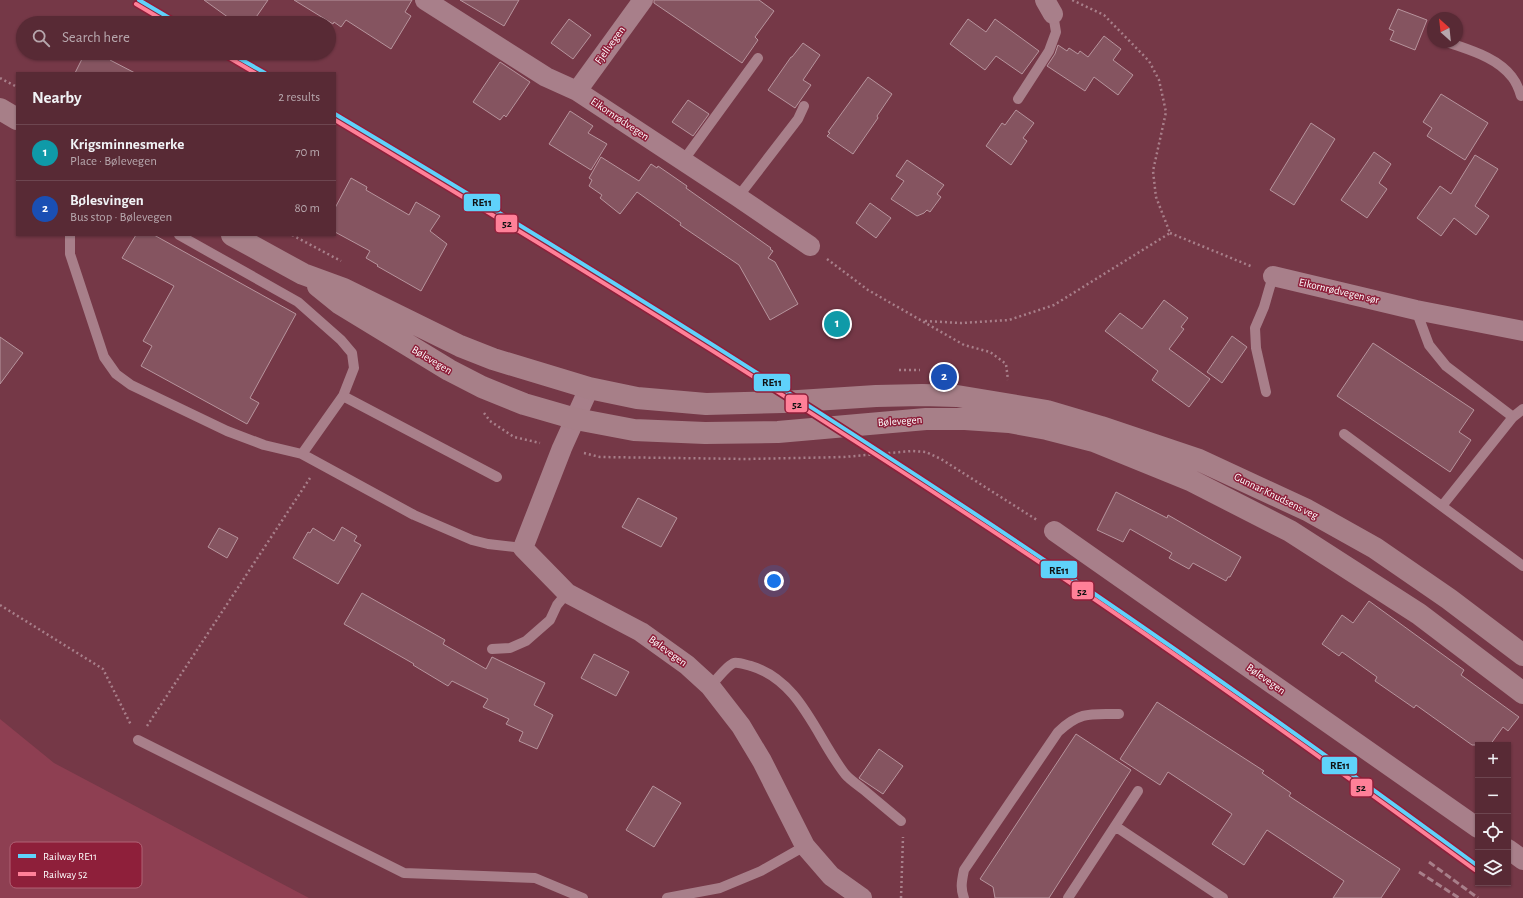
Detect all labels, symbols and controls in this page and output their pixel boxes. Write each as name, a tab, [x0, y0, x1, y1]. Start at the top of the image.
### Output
north arrow	[1427, 12, 1463, 48]
search box	[16, 16, 336, 60]
street label: Fjellvegen	[593, 24, 627, 66]
icon: search	[30, 27, 52, 49]
text: Search here	[62, 30, 130, 45]
text: Nearby	[32, 89, 82, 106]
text: 2 results	[278, 91, 320, 104]
street label: Eikornrødvegen	[589, 96, 651, 142]
text: Krigsminnesmerke	[70, 137, 184, 152]
text: 1	[43, 146, 47, 159]
text: 70 m	[295, 146, 320, 159]
text: Place · Bølevegen	[70, 155, 157, 168]
text: Bølesvingen	[70, 193, 144, 208]
line badge: RE11	[463, 193, 501, 212]
text: RE11	[472, 197, 492, 208]
text: 2	[42, 202, 48, 215]
text: 80 m	[294, 202, 320, 215]
text: Bus stop · Bølevegen	[70, 211, 172, 224]
line badge: 52	[495, 214, 518, 233]
text: 52	[502, 218, 512, 229]
street label: Eikornrødvegen sør	[1298, 276, 1381, 306]
pin: 1	[824, 309, 850, 339]
street label: Bølevegen	[410, 344, 454, 376]
pin: 2	[931, 362, 957, 392]
line badge: RE11	[753, 373, 791, 392]
text: RE11	[762, 377, 782, 388]
line badge: 52	[785, 394, 808, 413]
text: 52	[792, 399, 802, 410]
street label: Bølevegen	[877, 414, 923, 428]
street label: Gunnar Knudsens veg	[1232, 471, 1320, 521]
line badge: RE11	[1040, 560, 1078, 579]
text: RE11	[1049, 565, 1069, 576]
your location	[764, 571, 784, 591]
line badge: 52	[1071, 581, 1094, 600]
text: 52	[1077, 586, 1087, 597]
street label: Bølevegen	[647, 633, 689, 669]
street label: Bølevegen	[1245, 662, 1287, 696]
map controls	[1475, 742, 1511, 886]
button: +	[1475, 742, 1511, 778]
line badge: RE11	[1321, 756, 1358, 775]
text: RE11	[1330, 760, 1350, 771]
line badge: 52	[1350, 778, 1373, 797]
button: −	[1475, 778, 1511, 814]
text: 52	[1356, 782, 1366, 793]
button: locate	[1475, 814, 1511, 850]
legend	[10, 842, 142, 888]
button: layers	[1475, 850, 1511, 886]
text: Railway RE11	[43, 851, 97, 862]
text: Railway 52	[43, 869, 88, 880]

